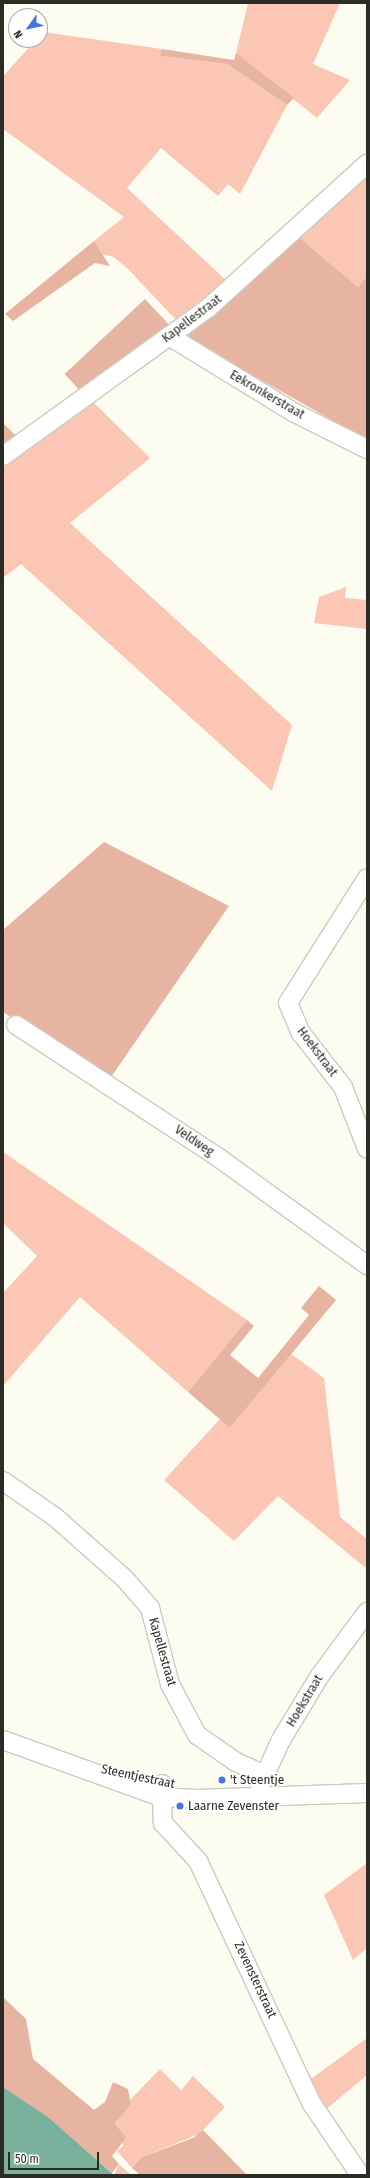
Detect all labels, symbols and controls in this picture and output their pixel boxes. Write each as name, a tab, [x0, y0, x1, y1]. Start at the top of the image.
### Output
north arrow	[8, 8, 48, 48]
text: N	[11, 28, 26, 41]
street label: Kapellestraat	[159, 292, 225, 346]
street label: Eekronkerstraat	[227, 367, 307, 423]
street label: Hoekstraat	[293, 1024, 341, 1080]
street label: Veldweg	[171, 1122, 217, 1160]
street label: Kapellestraat	[145, 1616, 179, 1688]
street label: Hoekstraat	[283, 1672, 327, 1730]
street label: Steentjestraat	[100, 1762, 176, 1792]
place label: 't Steentje	[230, 1772, 284, 1788]
marker: 't Steentje	[217, 1775, 227, 1785]
place label: Laarne Zevenster	[188, 1798, 279, 1814]
marker: Laarne Zevenster	[175, 1801, 185, 1811]
street label: Zevensterstraat	[231, 1939, 279, 2021]
scale bar	[10, 2144, 101, 2170]
text: 50 m	[15, 2152, 39, 2166]

